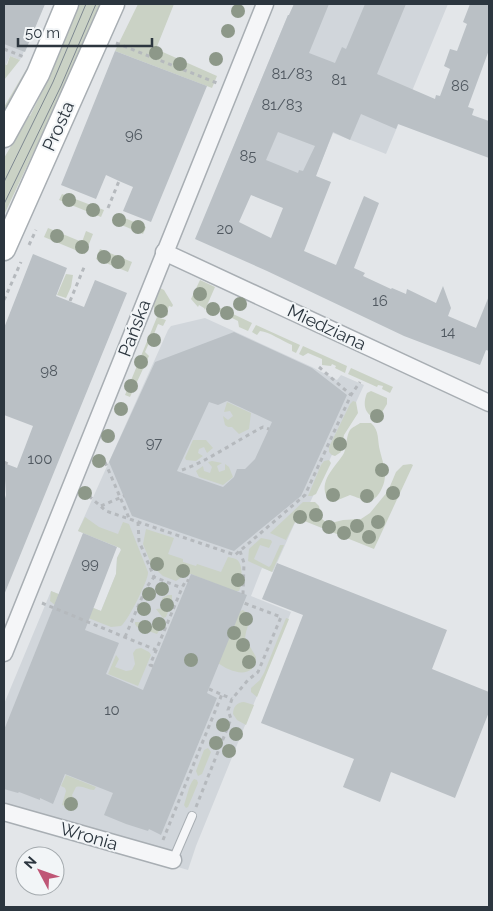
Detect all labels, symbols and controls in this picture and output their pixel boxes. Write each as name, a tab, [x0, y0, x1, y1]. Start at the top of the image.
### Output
scale bar	[18, 15, 151, 47]
text: 50 m	[25, 24, 60, 42]
house number: 81/83	[271, 65, 313, 83]
house number: 81	[331, 71, 347, 89]
house number: 86	[451, 77, 469, 95]
house number: 81/83	[261, 96, 303, 114]
street label: Prosta	[38, 98, 78, 154]
house number: 96	[125, 126, 143, 144]
house number: 85	[239, 147, 257, 165]
house number: 20	[217, 220, 234, 238]
house number: 16	[372, 292, 388, 310]
street label: Pańska	[114, 297, 154, 359]
street label: Miedziana	[284, 300, 370, 354]
house number: 14	[441, 323, 455, 341]
house number: 98	[40, 362, 58, 380]
house number: 97	[146, 434, 162, 452]
house number: 100	[28, 450, 52, 468]
house number: 99	[81, 555, 99, 573]
house number: 10	[104, 701, 120, 719]
street label: Wronia	[58, 818, 120, 854]
north arrow	[15, 846, 65, 896]
text: N	[21, 853, 40, 872]

